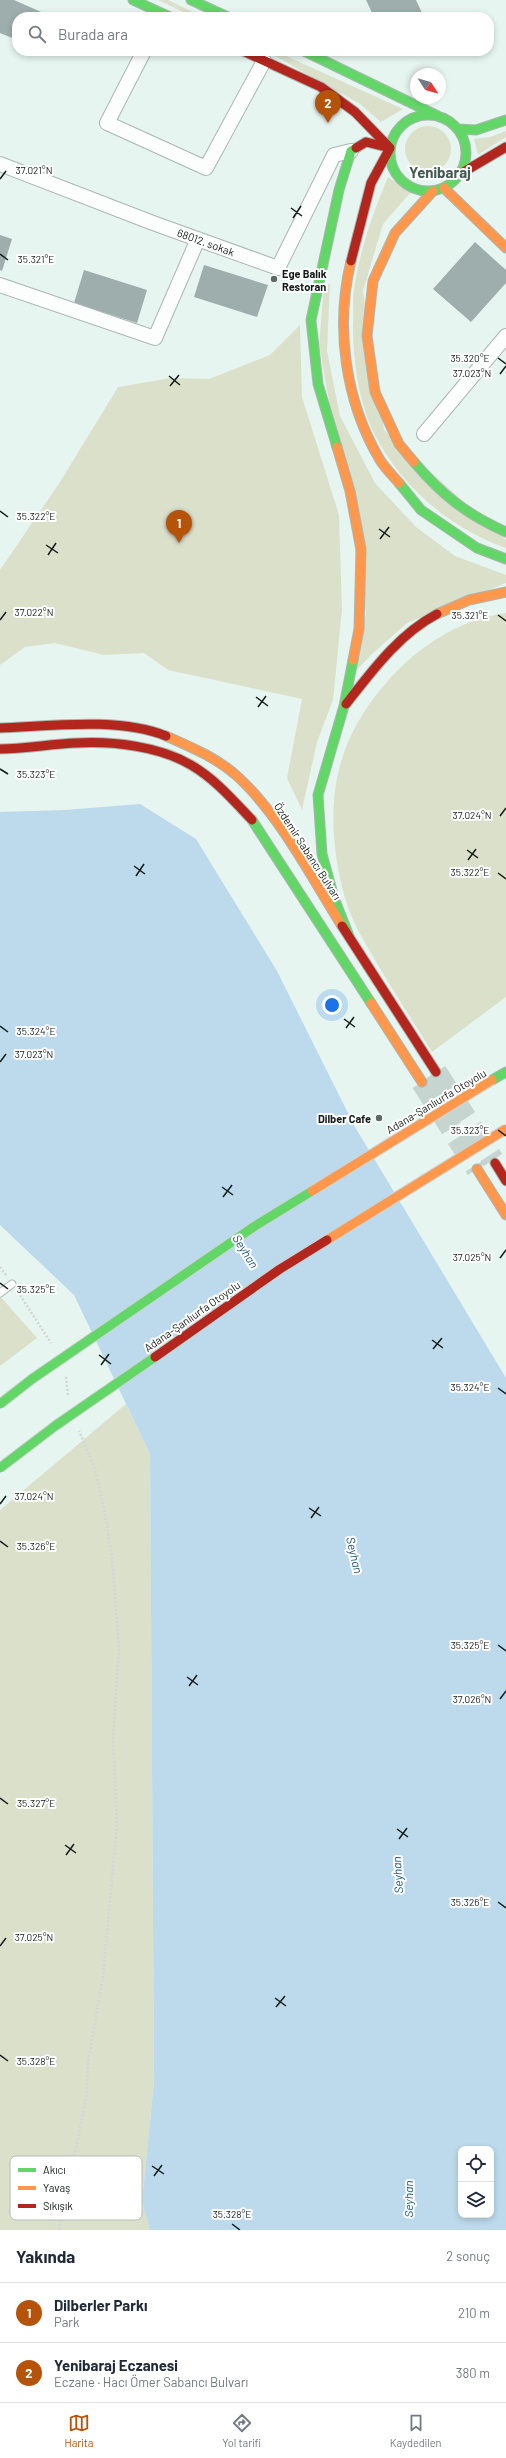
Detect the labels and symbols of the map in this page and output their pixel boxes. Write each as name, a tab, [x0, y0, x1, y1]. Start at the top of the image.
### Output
north arrow	[410, 68, 446, 104]
pin: 2	[315, 90, 341, 123]
district label: Yenibaraj	[409, 163, 471, 181]
text: 37.021°N	[16, 164, 52, 176]
street label: 68012. sokak	[176, 226, 237, 259]
text: 35.321°E	[18, 253, 54, 265]
place label: Ege Balık Restoran	[282, 267, 327, 293]
marker: Ege Balık Restoran	[269, 274, 279, 284]
text: 35.320°E	[450, 352, 490, 364]
text: 37.023°N	[453, 367, 491, 379]
text: 35.322°E	[17, 510, 55, 522]
pin: 1	[166, 510, 192, 543]
text: 37.022°N	[15, 606, 53, 618]
text: 35.321°E	[452, 609, 488, 621]
text: 35.323°E	[17, 768, 55, 780]
street label: Özdemir Sabancı Bulvarı	[272, 799, 345, 902]
text: 37.024°N	[453, 809, 491, 821]
text: 35.322°E	[451, 866, 489, 878]
your location	[322, 995, 342, 1015]
text: 35.324°E	[17, 1025, 55, 1037]
text: 37.023°N	[15, 1048, 53, 1060]
street label: Adana-Şanlıurfa Otoyolu	[384, 1066, 488, 1136]
place label: Dilber Cafe	[318, 1112, 371, 1125]
marker: Dilber Cafe	[374, 1113, 384, 1123]
text: 35.323°E	[451, 1124, 489, 1136]
water label: Seyhan	[230, 1232, 262, 1270]
text: 37.025°N	[453, 1251, 491, 1263]
street label: Adana-Şanlıurfa Otoyolu	[141, 1278, 243, 1354]
text: 35.325°E	[17, 1283, 55, 1295]
text: 35.324°E	[451, 1381, 489, 1393]
text: 37.024°N	[15, 1490, 53, 1502]
water label: Seyhan	[344, 1535, 366, 1575]
text: 35.326°E	[17, 1540, 55, 1552]
text: 35.325°E	[451, 1639, 489, 1651]
text: 37.026°N	[453, 1693, 491, 1705]
text: 35.327°E	[17, 1797, 55, 1809]
water label: Seyhan	[389, 1856, 405, 1894]
text: 35.326°E	[451, 1896, 489, 1908]
text: 37.025°N	[15, 1931, 53, 1943]
text: 35.328°E	[17, 2055, 55, 2067]
legend	[10, 2156, 142, 2220]
text: Akıcı	[43, 2163, 66, 2176]
water label: Seyhan	[401, 2180, 415, 2218]
text: Yavaş	[43, 2181, 70, 2194]
text: Sıkışık	[43, 2199, 73, 2212]
text: 35.328°E	[213, 2208, 251, 2220]

